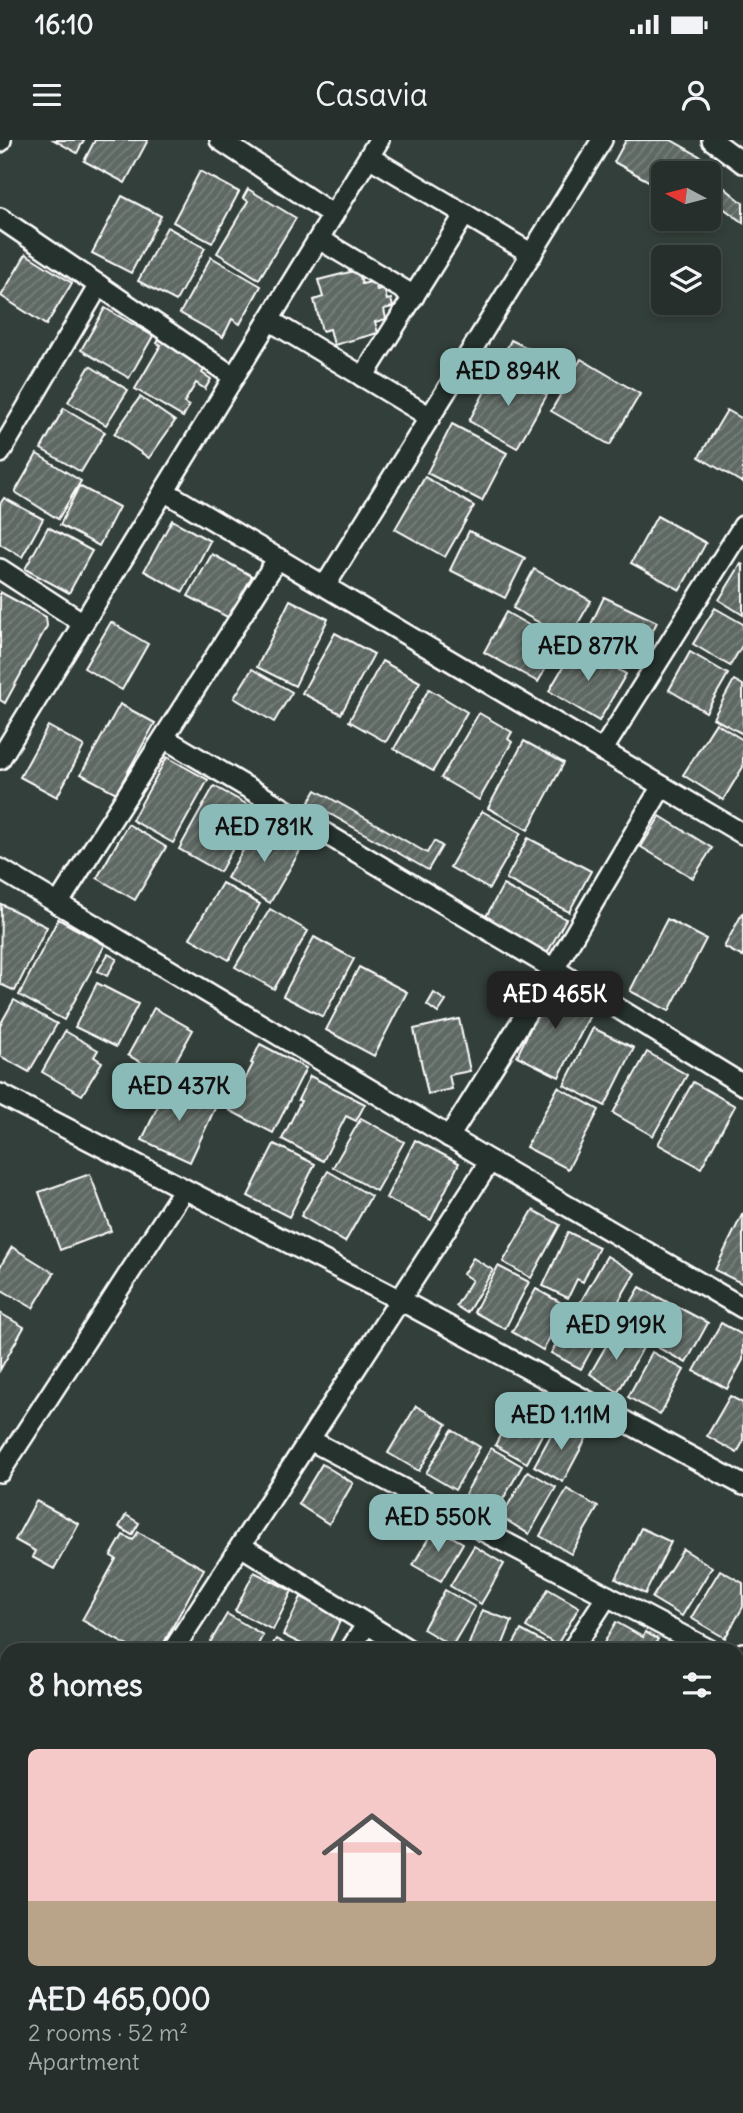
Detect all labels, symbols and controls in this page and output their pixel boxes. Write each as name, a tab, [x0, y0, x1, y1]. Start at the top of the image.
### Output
text: 16:10	[35, 8, 94, 41]
text: Casavia	[315, 74, 428, 115]
icon: menu	[28, 76, 66, 114]
icon: person	[677, 76, 715, 114]
north arrow	[651, 161, 721, 231]
map controls	[651, 161, 721, 315]
button: layers	[651, 245, 721, 315]
pin: AED 894K	[436, 348, 580, 408]
text: AED 894K	[456, 356, 560, 385]
pin: AED 877K	[516, 624, 660, 683]
text: AED 877K	[538, 631, 638, 660]
pin: AED 781K	[192, 804, 336, 864]
text: AED 781K	[215, 812, 313, 841]
pin: AED 465K	[483, 972, 627, 1031]
text: AED 465K	[503, 979, 607, 1008]
pin: AED 437K	[107, 1063, 251, 1123]
text: AED 437K	[128, 1071, 230, 1100]
pin: AED 919K	[544, 1302, 688, 1362]
text: AED 919K	[566, 1310, 666, 1339]
pin: AED 1.11M	[481, 1392, 641, 1452]
text: AED 1.11M	[511, 1400, 611, 1429]
pin: AED 550K	[366, 1494, 510, 1554]
text: AED 550K	[385, 1502, 491, 1531]
text: 8 homes	[28, 1666, 143, 1704]
icon: filters	[678, 1666, 716, 1704]
icon: home	[309, 1795, 435, 1921]
text: AED 465,000	[28, 1980, 211, 2018]
text: 2 rooms · 52 m²	[28, 2018, 188, 2047]
text: Apartment	[28, 2047, 140, 2076]

